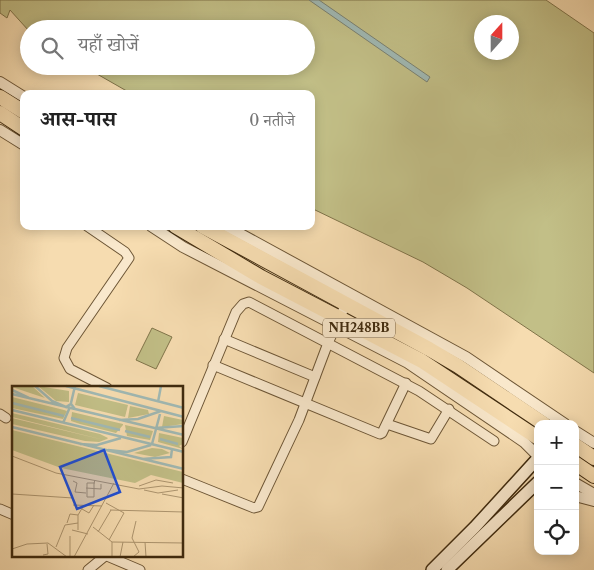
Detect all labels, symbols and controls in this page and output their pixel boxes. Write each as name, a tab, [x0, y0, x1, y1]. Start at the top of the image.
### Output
north arrow	[474, 15, 519, 60]
search box	[20, 20, 315, 75]
text: यहाँ खोजें	[78, 33, 139, 56]
icon: search	[38, 34, 66, 62]
text: आस-पास	[40, 106, 116, 131]
text: 0 नतीजे	[249, 110, 295, 130]
road number: NH248BB	[323, 318, 395, 338]
inset map	[12, 386, 184, 558]
map controls	[534, 420, 579, 555]
button: +	[534, 420, 579, 465]
button: −	[534, 465, 579, 510]
button: locate	[534, 510, 579, 555]

